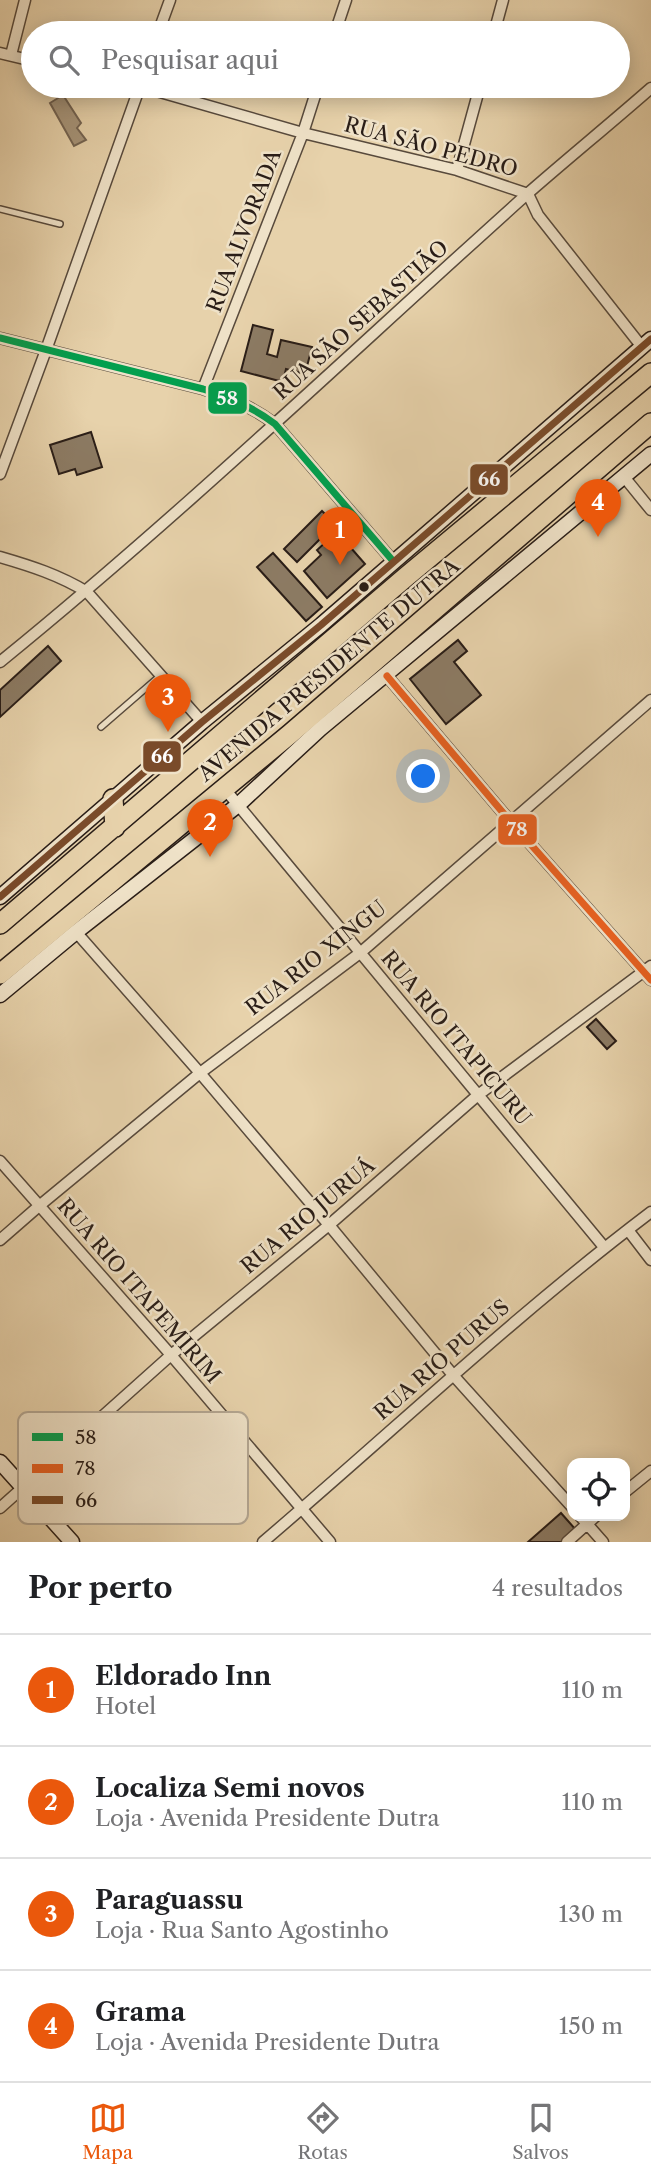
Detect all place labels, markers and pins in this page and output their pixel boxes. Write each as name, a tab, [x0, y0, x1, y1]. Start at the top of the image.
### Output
pin: 4	[575, 479, 621, 537]
pin: 1	[317, 507, 363, 565]
unlabelled marker	[357, 580, 371, 594]
pin: 3	[145, 674, 191, 732]
pin: 2	[187, 799, 233, 857]

